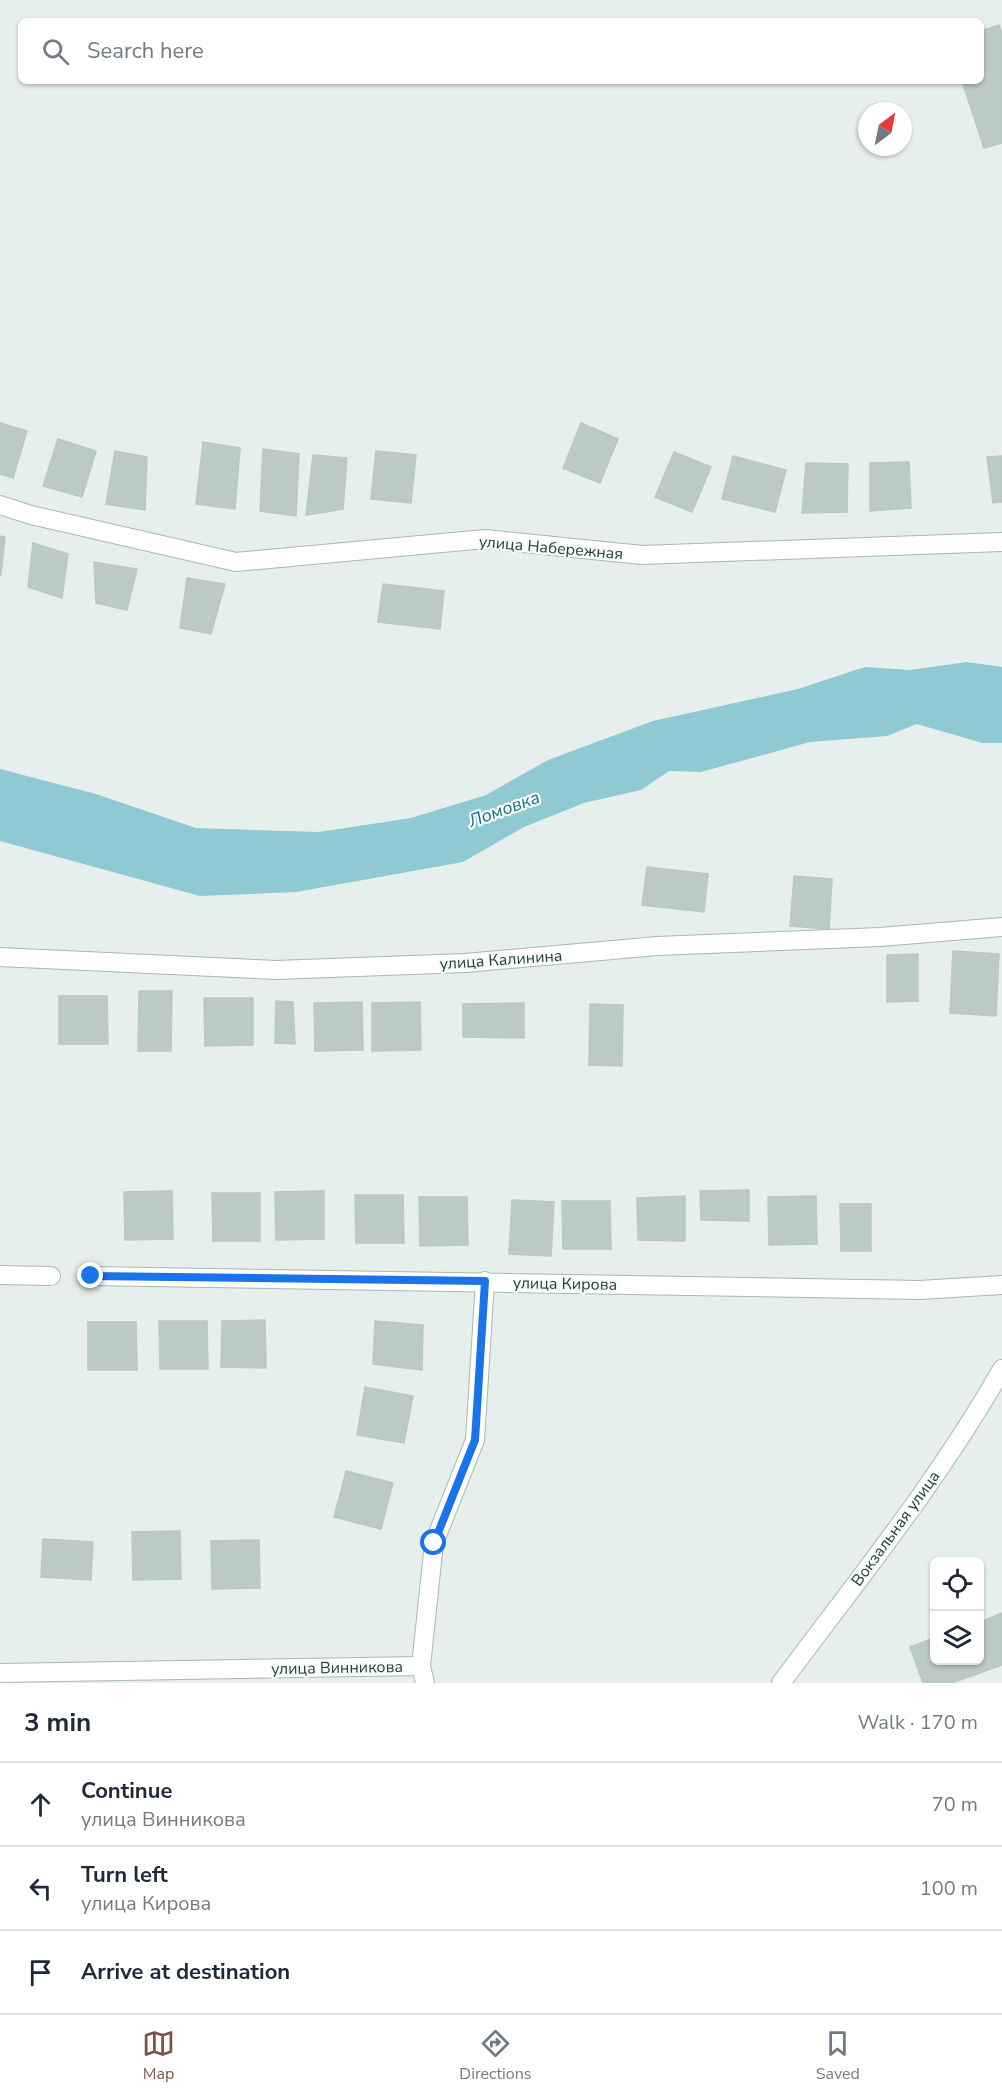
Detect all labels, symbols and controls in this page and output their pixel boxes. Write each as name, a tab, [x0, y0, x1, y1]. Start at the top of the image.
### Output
search box	[18, 18, 984, 84]
icon: search	[39, 35, 72, 68]
text: Search here	[87, 36, 204, 66]
north arrow	[858, 102, 912, 156]
street label: улица Набережная	[478, 531, 624, 565]
water label: Ломовка	[464, 785, 543, 833]
street label: улица Калинина	[439, 945, 563, 975]
route end	[77, 1262, 103, 1288]
street label: улица Кирова	[513, 1272, 617, 1296]
street label: Вокзальная улица	[846, 1466, 945, 1591]
route start	[420, 1529, 446, 1555]
map controls	[930, 1557, 984, 1665]
button: locate	[930, 1557, 984, 1611]
button: layers	[930, 1611, 984, 1665]
street label: улица Винникова	[271, 1656, 403, 1680]
text: 3 min	[24, 1705, 91, 1740]
text: Walk · 170 m	[858, 1709, 978, 1736]
text: Continue	[81, 1776, 172, 1806]
icon: ahead	[24, 1788, 57, 1821]
text: 70 m	[932, 1791, 978, 1818]
text: улица Винникова	[81, 1806, 246, 1833]
text: Turn left	[81, 1860, 168, 1890]
icon: left	[24, 1872, 57, 1905]
text: 100 m	[920, 1875, 978, 1902]
text: улица Кирова	[81, 1890, 211, 1917]
icon: arrive	[24, 1956, 57, 1989]
text: Arrive at destination	[81, 1957, 290, 1987]
tab: Map	[142, 2027, 175, 2085]
tab: Directions	[459, 2027, 531, 2085]
tab: Saved	[816, 2027, 860, 2085]

